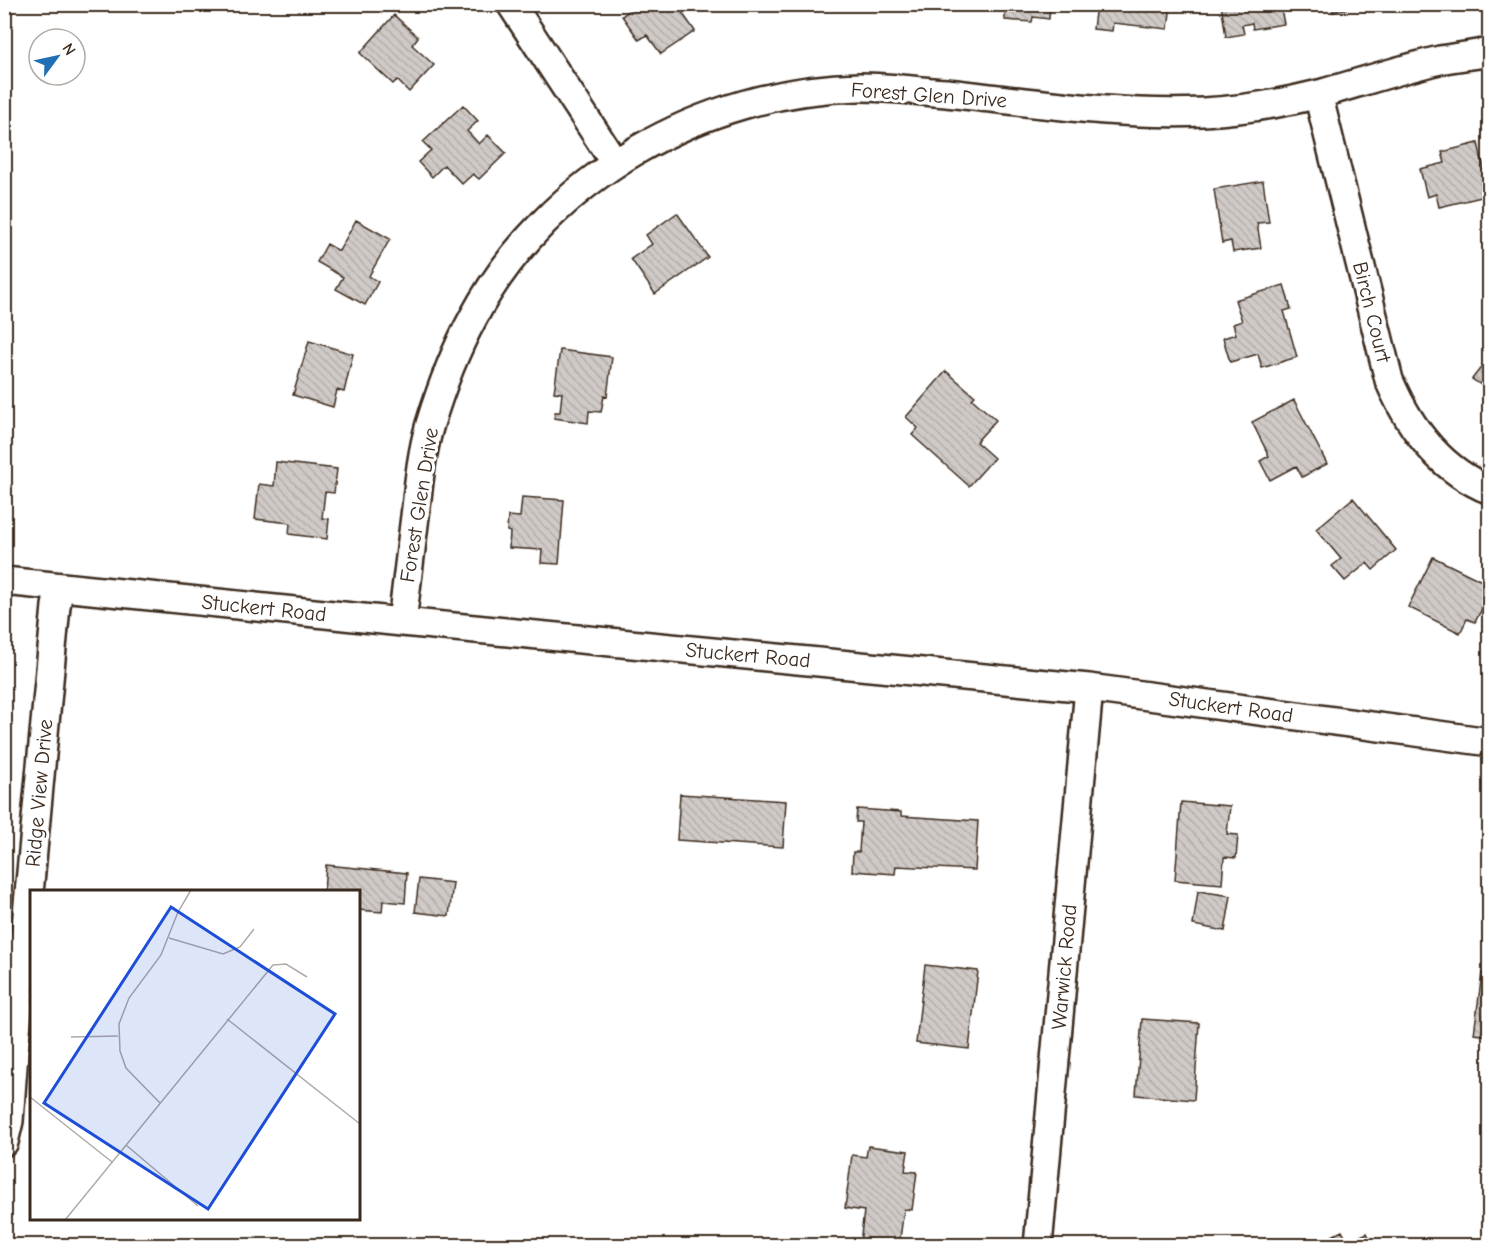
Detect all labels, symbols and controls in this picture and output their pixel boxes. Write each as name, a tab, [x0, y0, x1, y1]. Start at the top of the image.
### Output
north arrow	[27, 27, 87, 87]
text: N	[58, 40, 79, 59]
street label: Forest Glen Drive	[850, 78, 1008, 112]
street label: Birch Court	[1348, 259, 1396, 366]
street label: Forest Glen Drive	[395, 426, 443, 584]
street label: Stuckert Road	[200, 590, 328, 626]
street label: Stuckert Road	[684, 638, 812, 672]
street label: Stuckert Road	[1167, 686, 1295, 728]
street label: Ridge View Drive	[21, 718, 57, 868]
inset map	[30, 890, 360, 1220]
street label: Warwick Road	[1047, 903, 1081, 1031]

